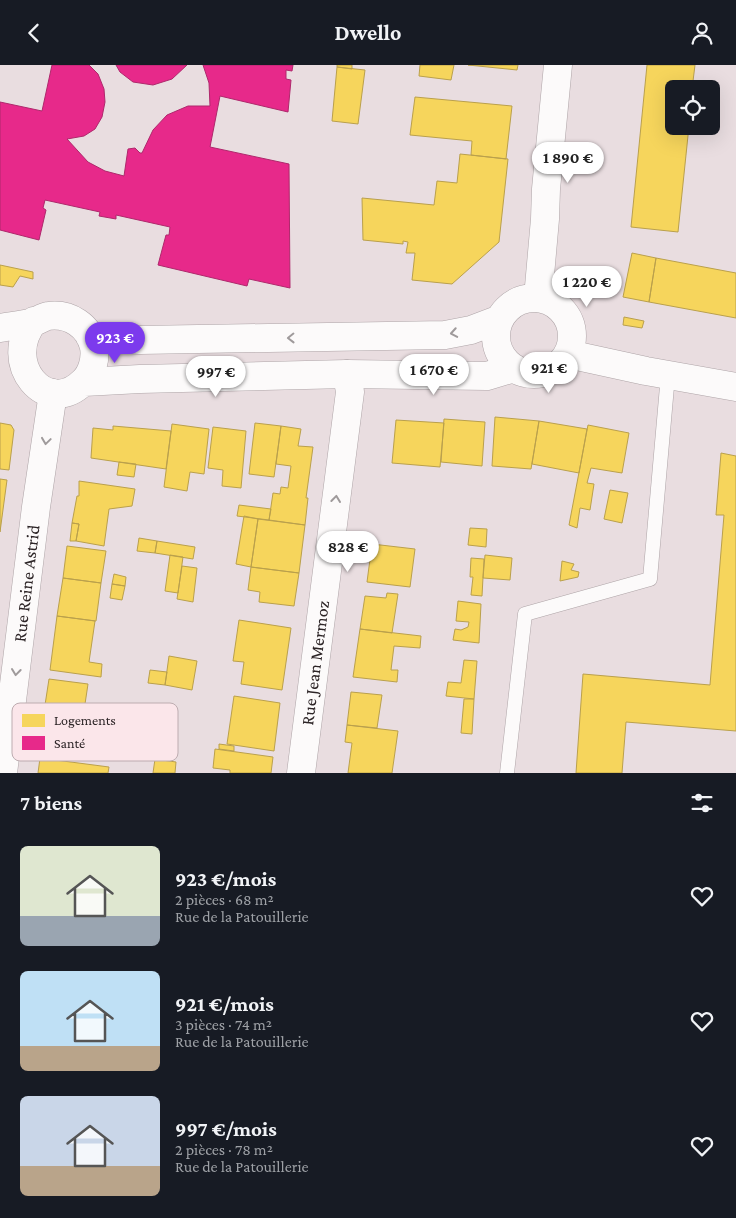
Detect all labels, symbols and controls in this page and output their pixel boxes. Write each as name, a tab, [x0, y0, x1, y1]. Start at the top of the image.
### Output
icon: back	[20, 19, 48, 47]
icon: person	[688, 19, 716, 47]
text: Dwello	[335, 20, 401, 45]
map controls	[665, 80, 720, 135]
button: locate	[665, 80, 720, 135]
pin: 1 890 €	[522, 141, 614, 184]
text: 1 890 €	[543, 149, 593, 166]
pin: 1 220 €	[541, 265, 633, 308]
text: 1 220 €	[563, 273, 611, 290]
pin: 923 €	[80, 321, 150, 364]
one-way arrow	[449, 328, 458, 338]
text: 923 €	[96, 329, 134, 346]
one-way arrow	[287, 333, 295, 343]
pin: 921 €	[514, 351, 584, 394]
pin: 1 670 €	[388, 353, 480, 396]
pin: 997 €	[181, 355, 251, 398]
text: 921 €	[531, 359, 567, 376]
text: 1 670 €	[410, 361, 458, 378]
text: 997 €	[197, 363, 235, 380]
one-way arrow	[41, 437, 51, 446]
one-way arrow	[330, 495, 341, 503]
street label: Rue Reine Astrid	[9, 523, 44, 643]
pin: 828 €	[313, 531, 383, 573]
text: 828 €	[328, 538, 368, 555]
street label: Rue Jean Mermoz	[297, 599, 333, 726]
one-way arrow	[11, 668, 21, 676]
legend	[12, 703, 178, 761]
text: Logements	[54, 712, 116, 728]
text: Santé	[54, 735, 85, 751]
icon: filters	[688, 789, 716, 817]
text: 7 biens	[20, 791, 82, 815]
icon: home	[60, 866, 120, 926]
text: 923 €/mois	[175, 867, 276, 891]
icon: heart	[688, 882, 716, 910]
text: 2 pièces · 68 m²	[175, 891, 274, 908]
text: Rue de la Patouillerie	[175, 908, 309, 925]
icon: home	[60, 991, 120, 1051]
text: 921 €/mois	[175, 992, 274, 1016]
icon: heart	[688, 1007, 716, 1035]
text: 3 pièces · 74 m²	[175, 1016, 272, 1033]
text: Rue de la Patouillerie	[175, 1033, 309, 1050]
icon: home	[60, 1116, 120, 1176]
text: 997 €/mois	[175, 1117, 277, 1141]
icon: heart	[688, 1132, 716, 1160]
text: 2 pièces · 78 m²	[175, 1141, 273, 1158]
text: Rue de la Patouillerie	[175, 1158, 309, 1175]

